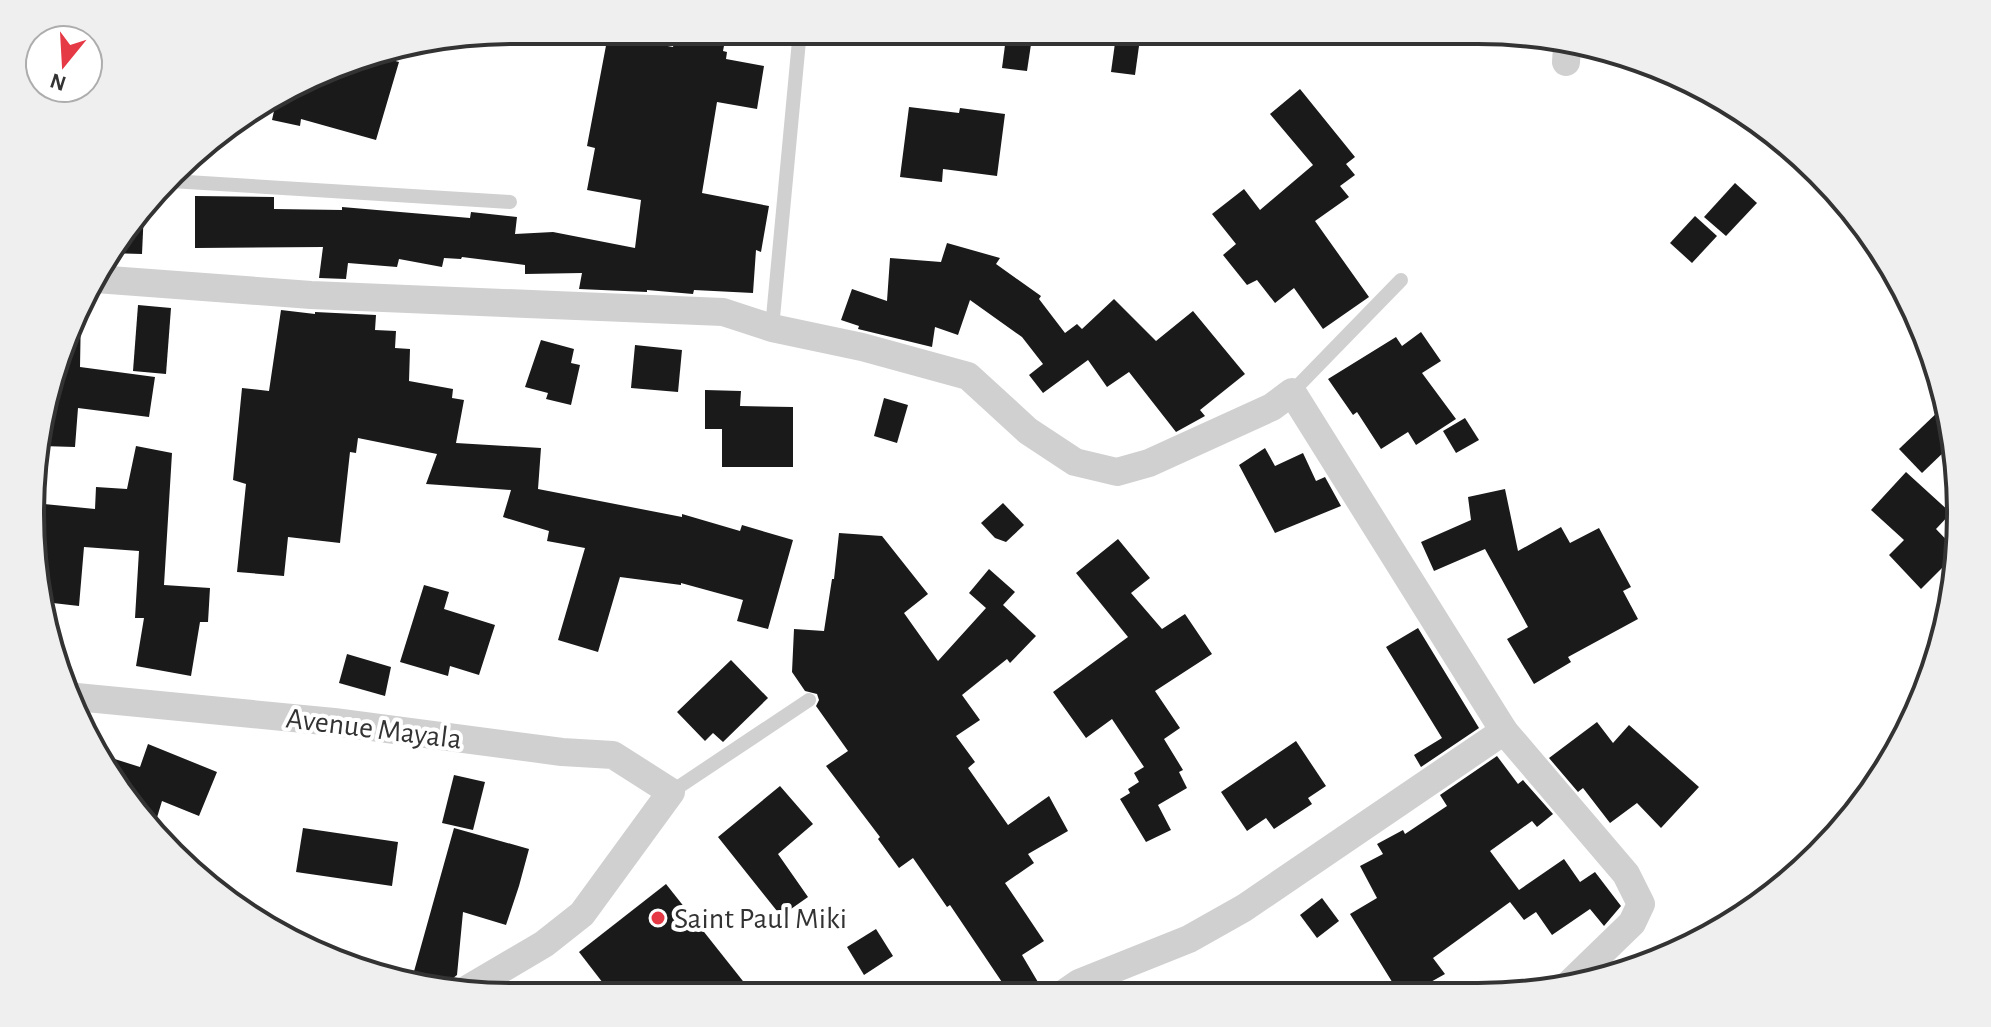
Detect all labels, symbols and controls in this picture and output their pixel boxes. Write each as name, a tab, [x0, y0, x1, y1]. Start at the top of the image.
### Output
north arrow	[24, 24, 104, 104]
text: N	[47, 69, 69, 95]
street label: Avenue Mayala	[284, 703, 463, 755]
place label: Saint Paul Miki	[674, 904, 847, 934]
marker: Saint Paul Miki	[649, 909, 667, 927]

